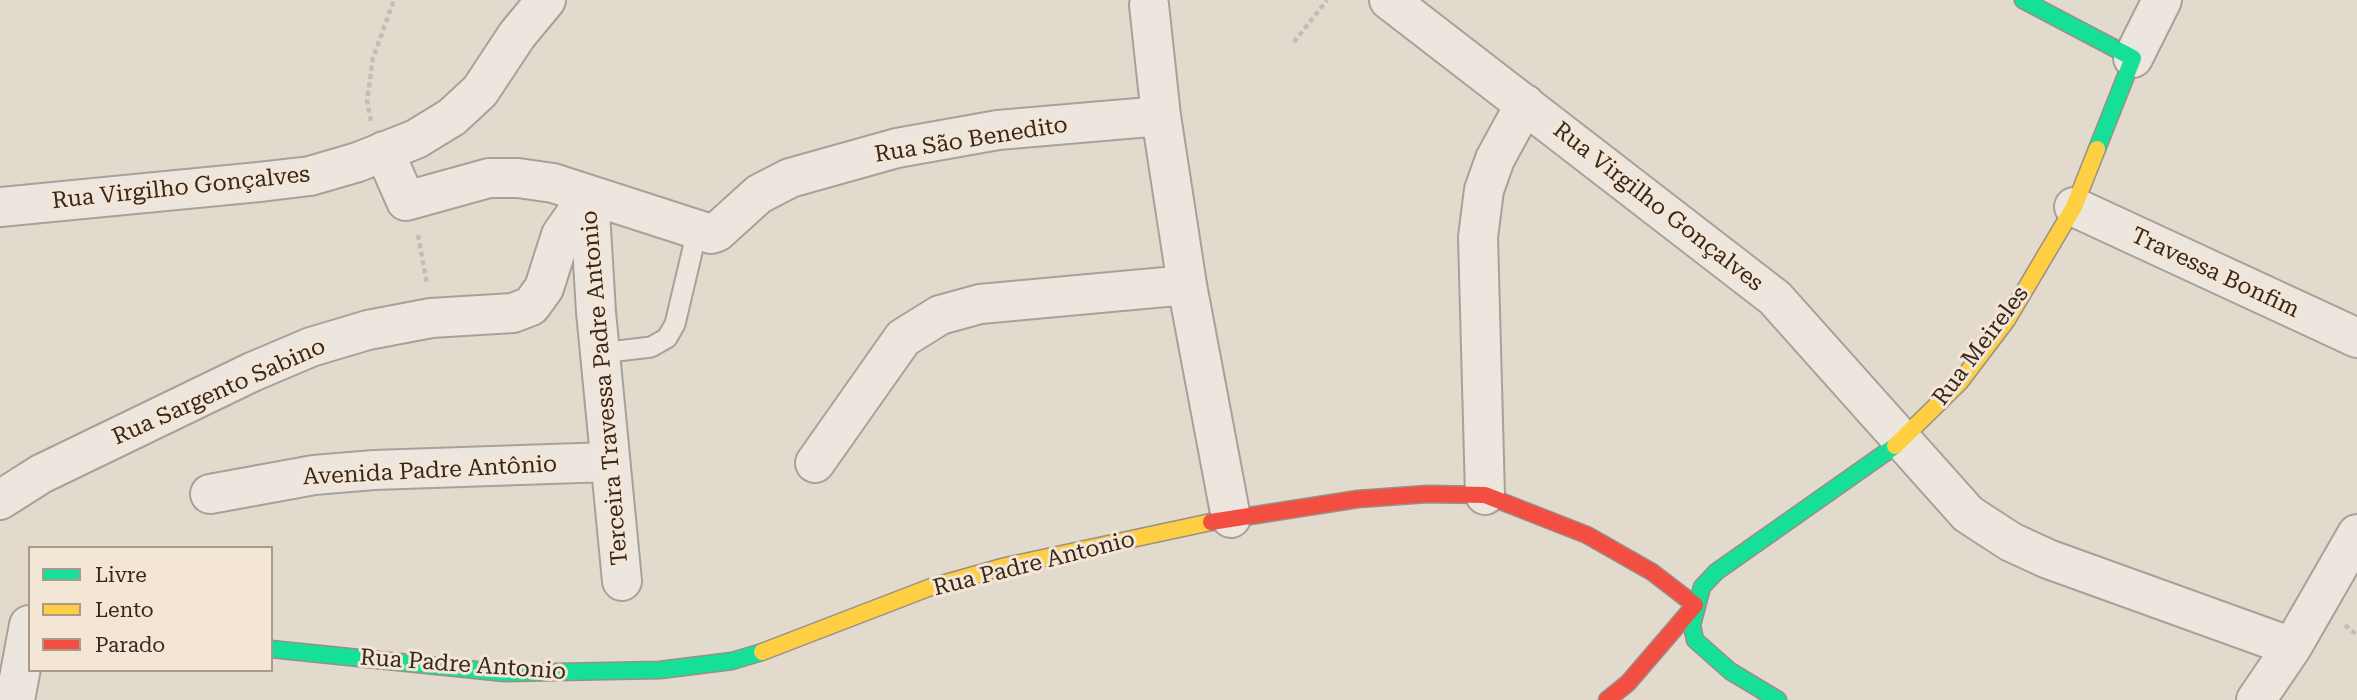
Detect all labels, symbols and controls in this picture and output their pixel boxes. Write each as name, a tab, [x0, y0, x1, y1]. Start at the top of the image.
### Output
street label: Rua São Benedito	[873, 111, 1069, 169]
street label: Rua Virgilho Gonçalves	[1547, 116, 1769, 298]
street label: Rua Virgilho Gonçalves	[51, 161, 311, 215]
street label: Terceira Travessa Padre Antonio	[576, 209, 634, 567]
street label: Travessa Bonfim	[2126, 222, 2304, 324]
street label: Rua Meireles	[1927, 281, 2035, 411]
street label: Rua Sargento Sabino	[108, 333, 330, 451]
street label: Avenida Padre Antônio	[302, 451, 558, 491]
street label: Rua Padre Antonio	[930, 526, 1138, 602]
legend	[28, 546, 273, 672]
text: Livre	[95, 563, 147, 587]
text: Lento	[95, 598, 154, 622]
text: Parado	[95, 633, 165, 657]
street label: Rua Padre Antonio	[359, 644, 567, 686]

